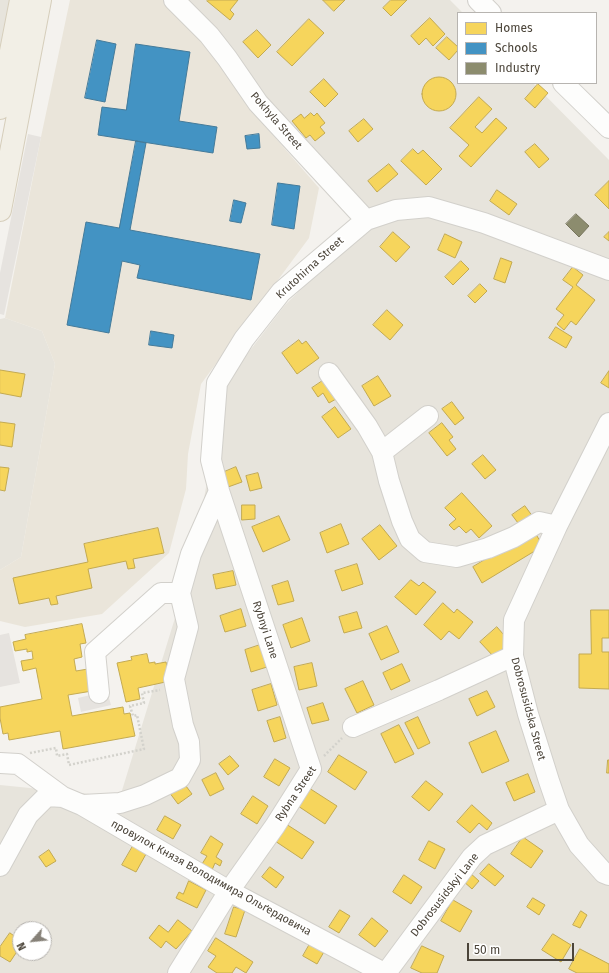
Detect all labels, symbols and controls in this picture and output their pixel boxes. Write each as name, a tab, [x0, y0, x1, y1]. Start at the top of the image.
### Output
legend	[457, 12, 597, 84]
text: Homes	[495, 21, 533, 35]
text: Schools	[495, 41, 537, 55]
text: Industry	[495, 61, 540, 75]
street label: Pokhyla Street	[247, 90, 305, 152]
street label: Krutohirna Street	[274, 234, 346, 302]
street label: Rybnyi Lane	[249, 599, 281, 661]
street label: Dobrosusidska Street	[508, 656, 548, 762]
street label: Rybna Street	[273, 764, 319, 824]
street label: провулок Князя Володимира Ольґердовича	[108, 817, 314, 939]
street label: Dobrosusidskyi Lane	[408, 850, 482, 940]
north arrow	[12, 921, 52, 961]
scale bar	[469, 935, 576, 961]
text: N	[14, 940, 29, 952]
text: 50 m	[474, 943, 500, 957]

